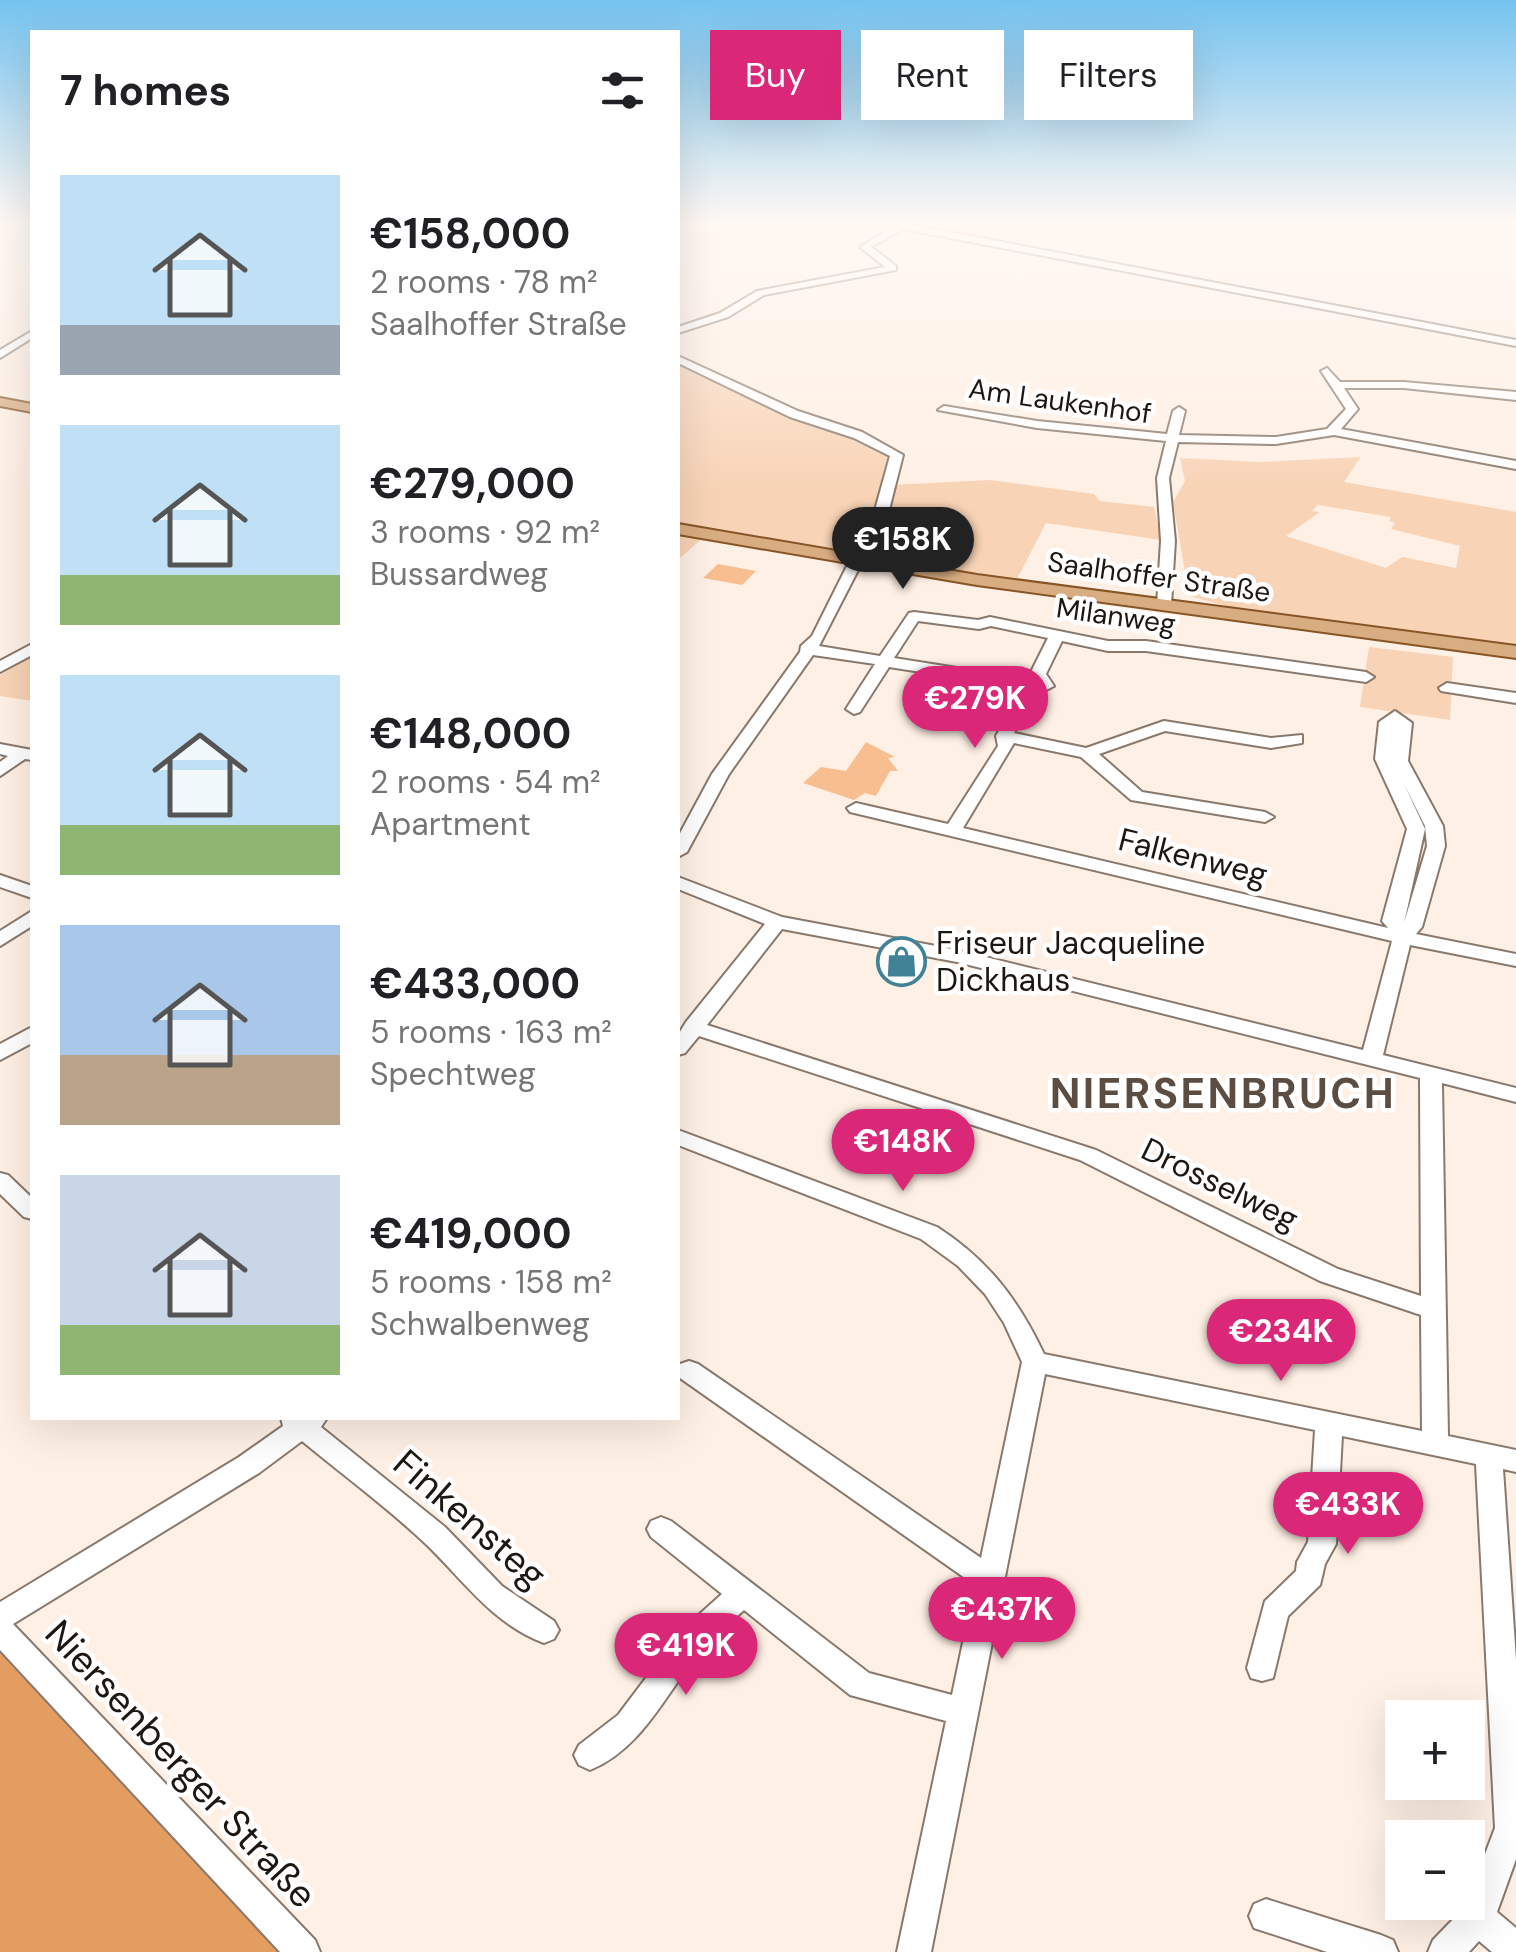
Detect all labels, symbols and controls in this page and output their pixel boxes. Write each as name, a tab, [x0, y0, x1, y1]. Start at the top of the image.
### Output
chip: Buy	[710, 30, 841, 120]
chip: Rent	[861, 30, 1004, 120]
chip: Filters	[1024, 30, 1193, 120]
text: 7 homes	[60, 63, 231, 118]
icon: filters	[595, 63, 650, 118]
text: €158,000	[370, 206, 570, 261]
icon: home	[140, 215, 260, 335]
text: 2 rooms · 78 m²	[370, 261, 598, 303]
text: Saalhoffer Straße	[370, 303, 627, 345]
street label: Am Laukenhof	[966, 370, 1154, 432]
text: €279,000	[370, 456, 575, 511]
icon: home	[140, 465, 260, 585]
pin: €158K	[833, 507, 973, 592]
text: 3 rooms · 92 m²	[370, 511, 600, 553]
text: €158K	[854, 518, 952, 560]
street label: Saalhoffer Straße	[1045, 543, 1273, 611]
text: Bussardweg	[370, 553, 548, 595]
street label: Milanweg	[1054, 589, 1178, 643]
pin: €279K	[905, 666, 1045, 751]
text: €279K	[924, 677, 1026, 719]
text: €148,000	[370, 706, 571, 761]
icon: home	[140, 715, 260, 835]
text: 2 rooms · 54 m²	[370, 761, 601, 803]
text: Apartment	[370, 803, 531, 845]
street label: Falkenweg	[1114, 818, 1272, 896]
place label: Friseur Jacqueline Dickhaus	[936, 922, 1205, 1001]
shop icon: Friseur Jacqueline Dickhaus	[875, 935, 927, 987]
text: €433,000	[370, 956, 580, 1011]
icon: home	[140, 965, 260, 1085]
text: 5 rooms · 163 m²	[370, 1011, 612, 1053]
text: Spechtweg	[370, 1053, 536, 1095]
district label: NIERSENBRUCH	[1050, 1066, 1396, 1121]
pin: €148K	[833, 1109, 973, 1194]
text: €148K	[854, 1120, 952, 1162]
street label: Drosselweg	[1135, 1128, 1305, 1240]
text: €419,000	[370, 1206, 571, 1261]
icon: home	[140, 1215, 260, 1335]
text: 5 rooms · 158 m²	[370, 1261, 612, 1303]
pin: €234K	[1211, 1299, 1351, 1384]
text: Schwalbenweg	[370, 1303, 590, 1345]
text: €234K	[1229, 1310, 1333, 1352]
street label: Finkensteg	[383, 1439, 557, 1599]
pin: €433K	[1278, 1472, 1418, 1557]
text: €433K	[1295, 1483, 1401, 1525]
pin: €437K	[932, 1577, 1072, 1662]
text: €437K	[950, 1588, 1054, 1630]
street label: Niersenberger Straße	[34, 1609, 328, 1919]
pin: €419K	[616, 1613, 756, 1698]
text: €419K	[637, 1624, 735, 1666]
map controls	[1385, 1700, 1485, 1920]
button: +	[1385, 1700, 1485, 1800]
button: −	[1385, 1820, 1485, 1920]

